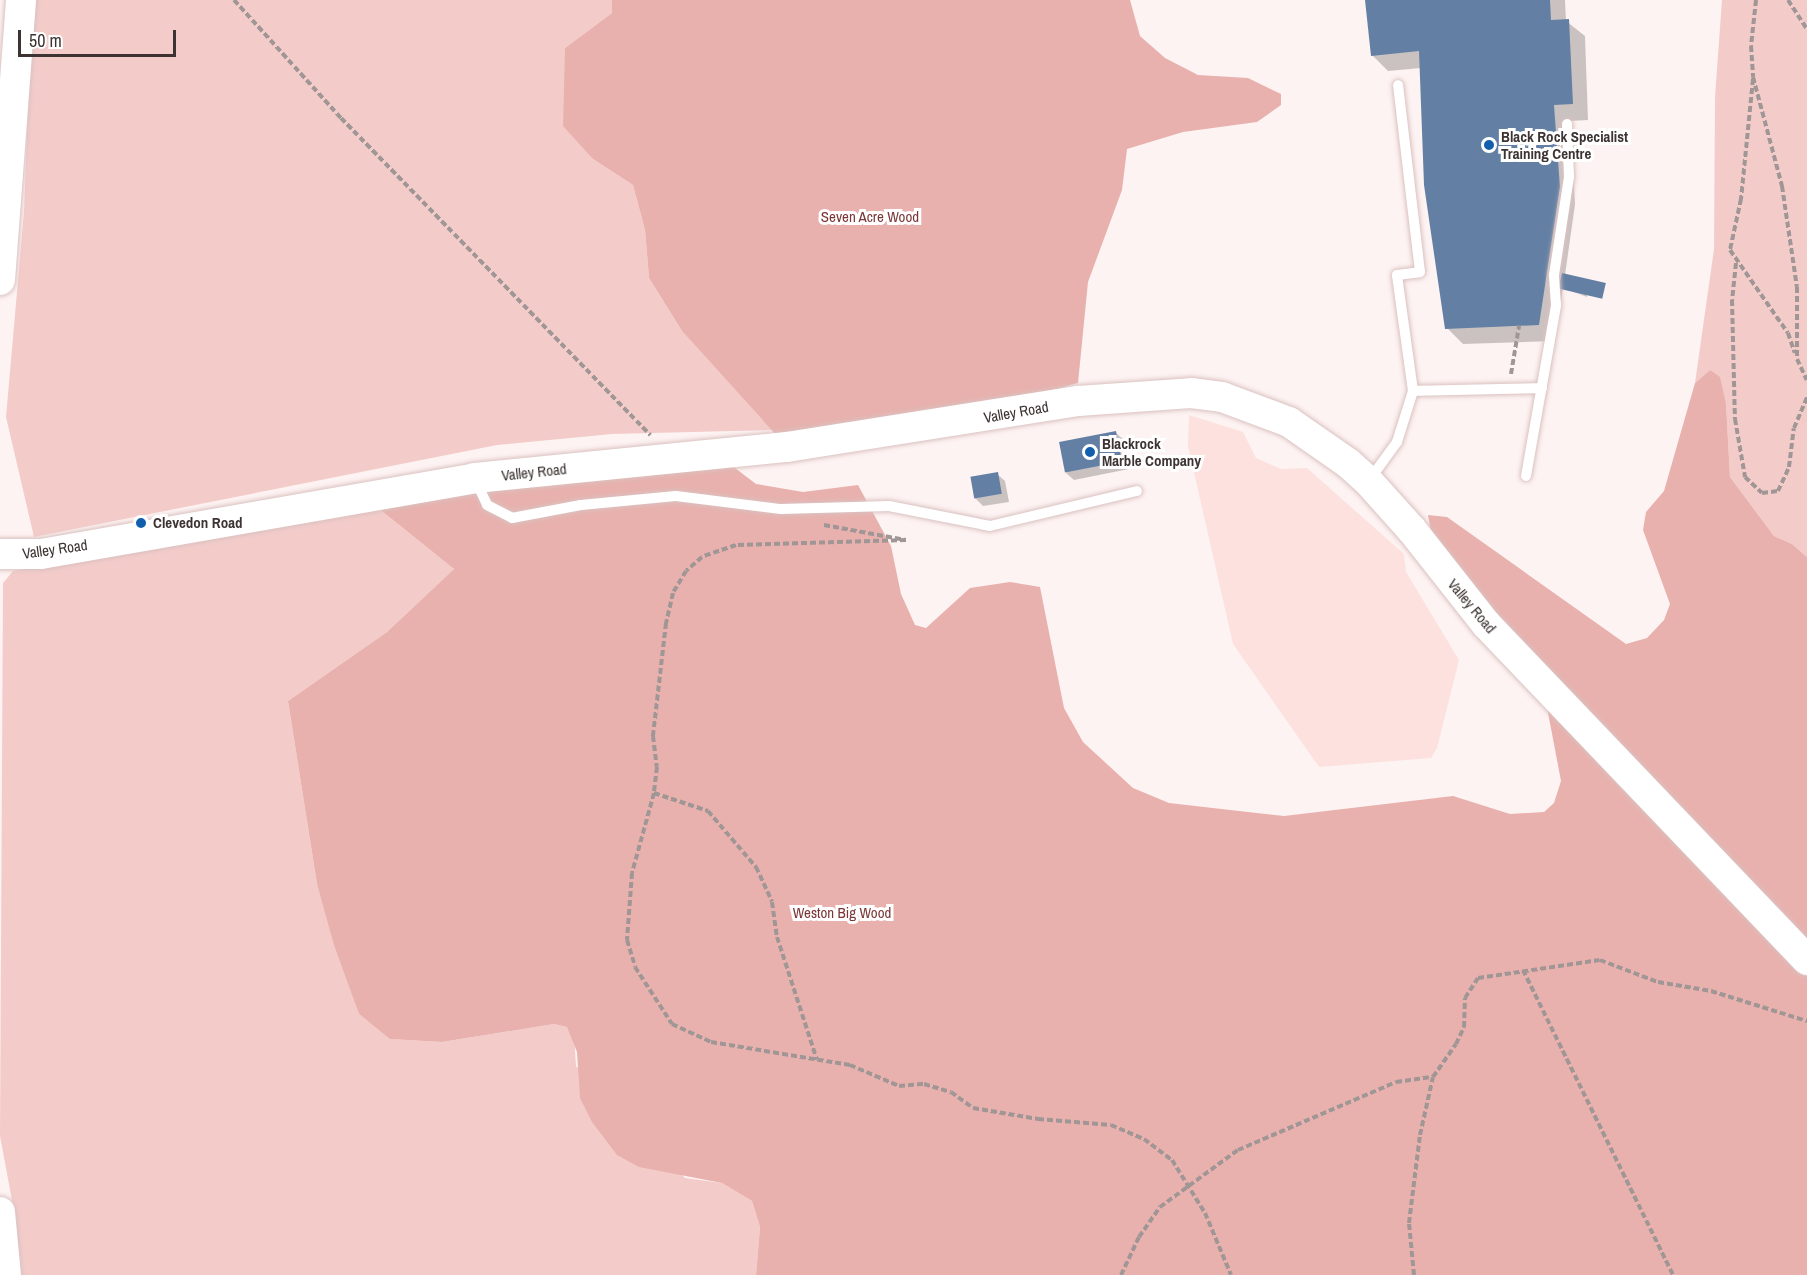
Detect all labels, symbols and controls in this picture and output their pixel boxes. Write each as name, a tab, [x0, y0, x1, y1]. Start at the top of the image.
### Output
scale bar	[21, 18, 178, 56]
text: 50 m	[29, 28, 62, 53]
place label: Black Rock Specialist Training Centre	[1501, 127, 1628, 162]
marker: Black Rock Specialist Training Centre	[1482, 138, 1496, 152]
park label: Seven Acre Wood	[821, 208, 919, 226]
street label: Valley Road	[982, 397, 1050, 427]
place label: Blackrock Marble Company	[1102, 434, 1201, 469]
marker: Blackrock Marble Company	[1083, 445, 1097, 459]
street label: Valley Road	[501, 460, 567, 484]
place label: Clevedon Road	[153, 514, 243, 532]
marker: Clevedon Road	[134, 516, 148, 530]
street label: Valley Road	[21, 536, 89, 562]
street label: Valley Road	[1444, 575, 1500, 637]
park label: Weston Big Wood	[793, 904, 891, 922]

